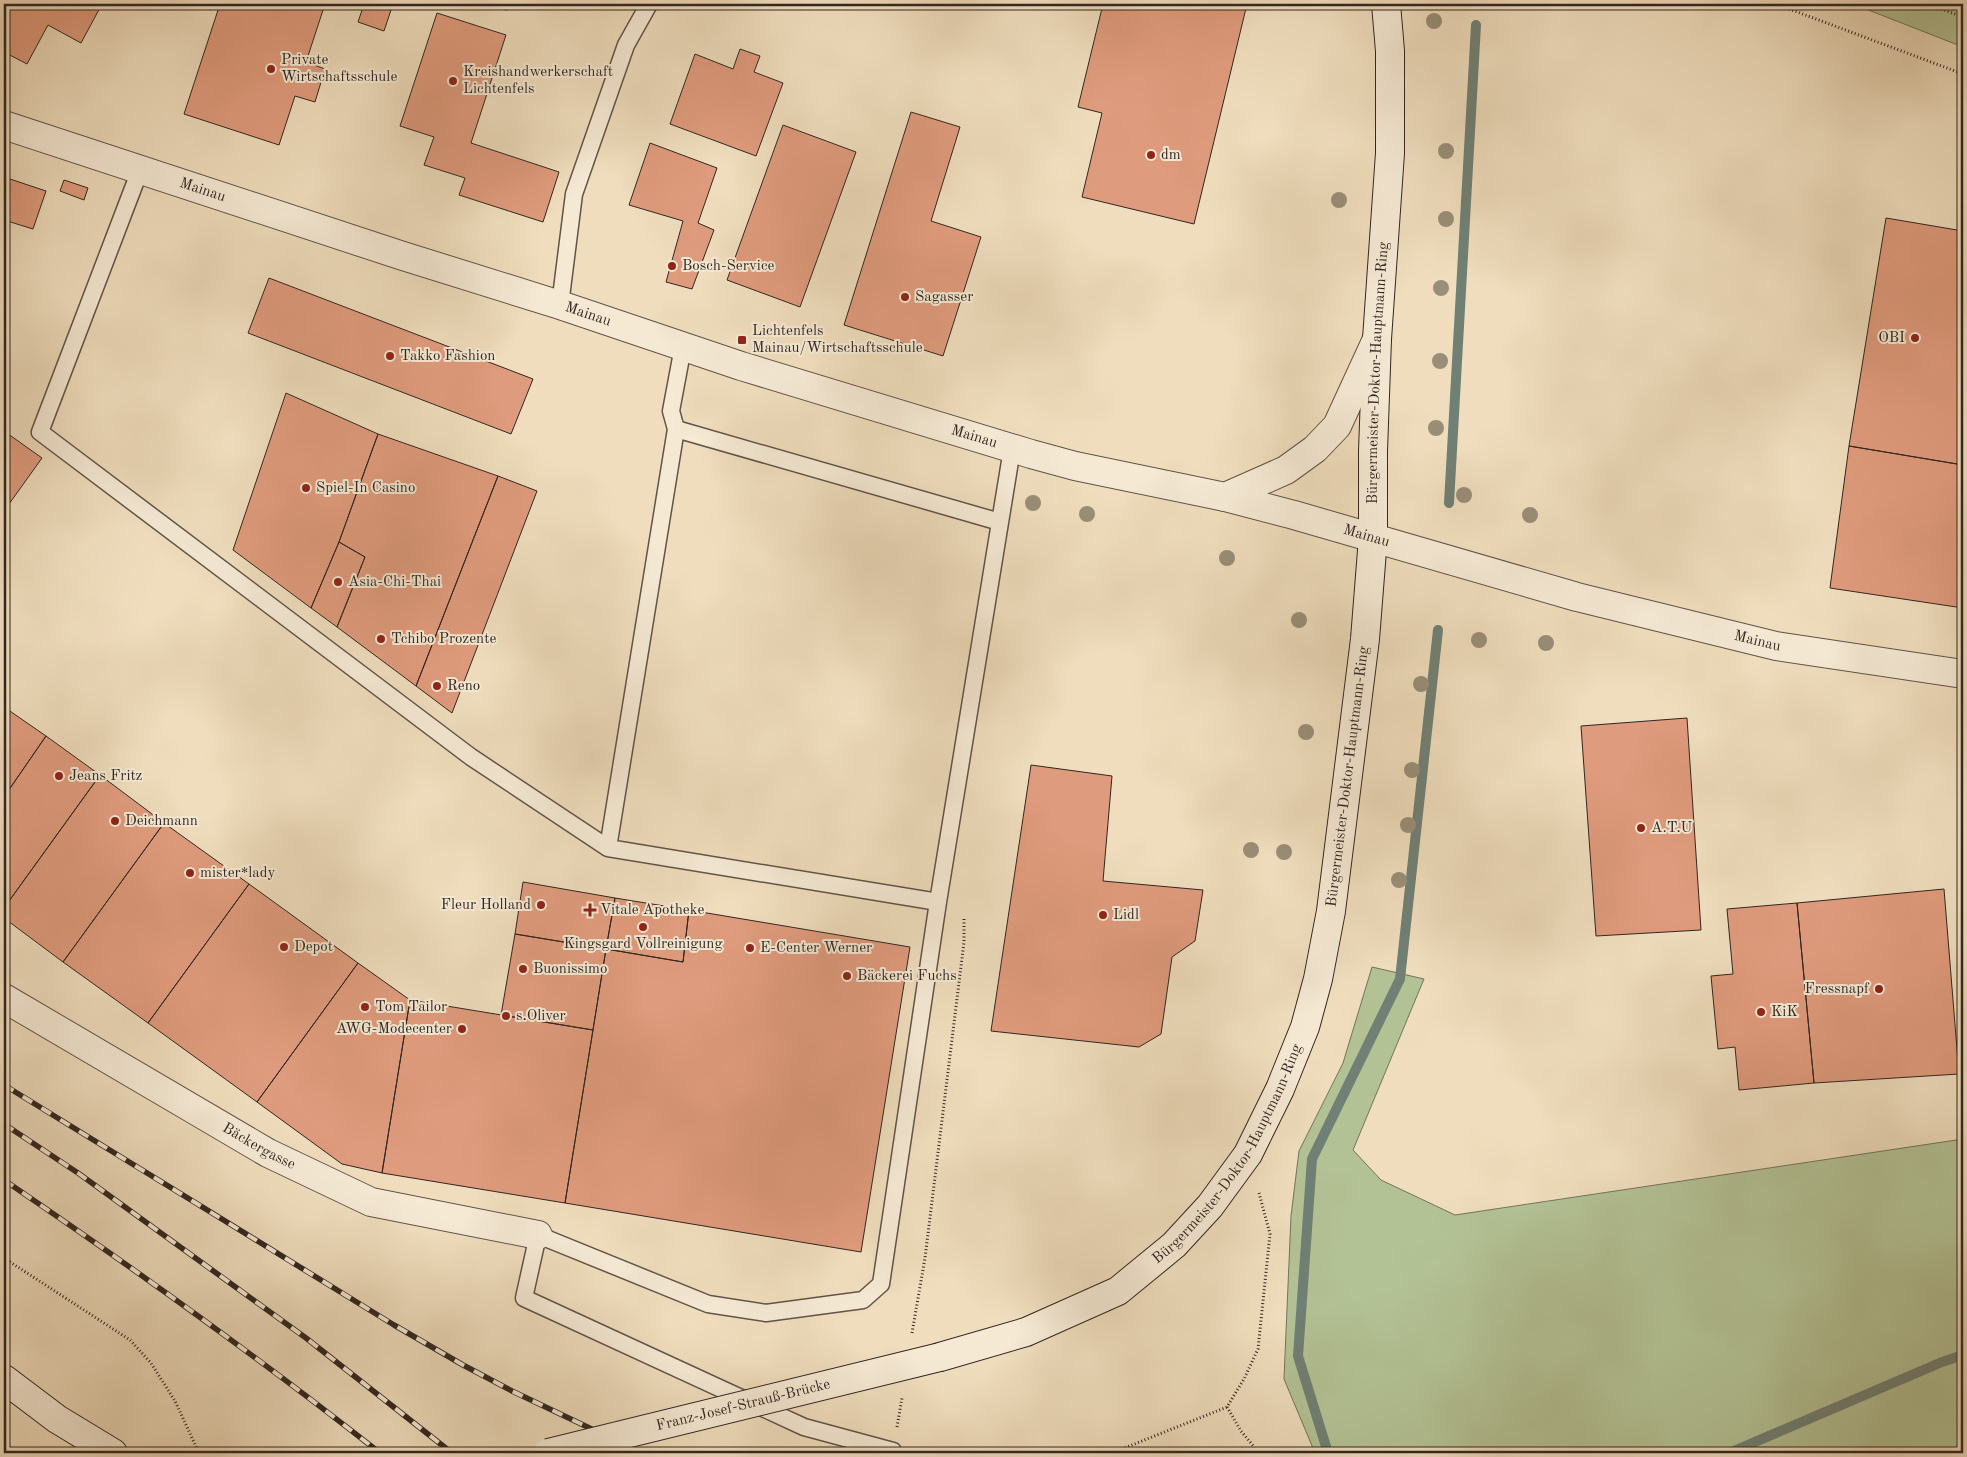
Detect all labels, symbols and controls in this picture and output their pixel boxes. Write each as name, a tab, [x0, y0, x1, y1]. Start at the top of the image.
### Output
place label: Private Wirtschaftsschule	[281, 53, 397, 85]
marker: Private Wirtschaftsschule	[265, 63, 277, 75]
place label: Kreishandwerkerschaft Lichtenfels	[463, 65, 613, 97]
marker: Kreishandwerkerschaft Lichtenfels	[447, 75, 459, 87]
place label: dm	[1161, 148, 1181, 163]
marker: dm	[1145, 149, 1157, 161]
street label: Mainau	[178, 176, 228, 205]
street label: Bürgermeister-Doktor-Hauptmann-Ring	[1366, 241, 1391, 504]
place label: Bosch-Service	[682, 259, 774, 274]
marker: Bosch-Service	[666, 260, 678, 272]
place label: Sagasser	[915, 290, 973, 305]
marker: Sagasser	[899, 291, 911, 303]
street label: Mainau	[563, 300, 613, 329]
place label: Lichtenfels Mainau/Wirtschaftsschule	[752, 324, 923, 356]
place label: OBI	[1878, 331, 1905, 346]
marker: OBI	[1909, 332, 1921, 344]
marker: Lichtenfels Mainau/Wirtschaftsschule	[736, 334, 748, 346]
place label: Takko Fashion	[400, 349, 495, 364]
marker: Takko Fashion	[384, 350, 396, 362]
street label: Mainau	[949, 423, 999, 451]
place label: Spiel-In Casino	[316, 481, 415, 496]
marker: Spiel-In Casino	[300, 482, 312, 494]
street label: Mainau	[1341, 522, 1391, 550]
place label: Asia-Chi-Thai	[348, 575, 441, 590]
marker: Asia-Chi-Thai	[332, 576, 344, 588]
street label: Mainau	[1732, 628, 1782, 654]
place label: Tchibo Prozente	[391, 632, 496, 647]
marker: Tchibo Prozente	[375, 633, 387, 645]
street label: Bürgermeister-Doktor-Hauptmann-Ring	[1324, 645, 1372, 908]
place label: Reno	[447, 679, 480, 694]
marker: Reno	[431, 680, 443, 692]
place label: Jeans Fritz	[69, 769, 142, 784]
marker: Jeans Fritz	[53, 770, 65, 782]
place label: Deichmann	[125, 814, 198, 829]
marker: Deichmann	[109, 815, 121, 827]
place label: A.T.U	[1651, 821, 1693, 836]
marker: A.T.U	[1635, 822, 1647, 834]
place label: mister*lady	[200, 866, 276, 881]
marker: mister*lady	[184, 867, 196, 879]
place label: Fleur Holland	[441, 898, 531, 913]
marker: Fleur Holland	[535, 899, 547, 911]
place label: Vitale Apotheke	[600, 903, 705, 918]
marker: Vitale Apotheke	[584, 904, 596, 916]
place label: Lidl	[1113, 908, 1139, 923]
marker: Lidl	[1097, 909, 1109, 921]
marker: Kingsgard Vollreinigung	[637, 921, 649, 933]
place label: Kingsgard Vollreinigung	[563, 937, 723, 952]
place label: Depot	[294, 940, 333, 955]
marker: Depot	[278, 941, 290, 953]
place label: E-Center Werner	[760, 941, 872, 956]
marker: E-Center Werner	[744, 942, 756, 954]
place label: Buonissimo	[533, 962, 607, 977]
marker: Buonissimo	[517, 963, 529, 975]
place label: Bäckerei Fuchs	[857, 969, 957, 984]
marker: Bäckerei Fuchs	[841, 970, 853, 982]
place label: Fressnapf	[1805, 982, 1870, 997]
marker: Fressnapf	[1873, 983, 1885, 995]
place label: Tom Tailor	[375, 1000, 447, 1015]
marker: Tom Tailor	[359, 1001, 371, 1013]
place label: KiK	[1771, 1005, 1798, 1020]
marker: KiK	[1755, 1006, 1767, 1018]
place label: s.Oliver	[516, 1009, 566, 1024]
marker: s.Oliver	[500, 1010, 512, 1022]
place label: AWG-Modecenter	[336, 1022, 452, 1037]
marker: AWG-Modecenter	[456, 1023, 468, 1035]
street label: Bürgermeister-Doktor-Hauptmann-Ring	[1150, 1042, 1305, 1267]
street label: Bäckergasse	[220, 1120, 298, 1172]
street label: Franz-Josef-Strauß-Brücke	[655, 1377, 832, 1434]

